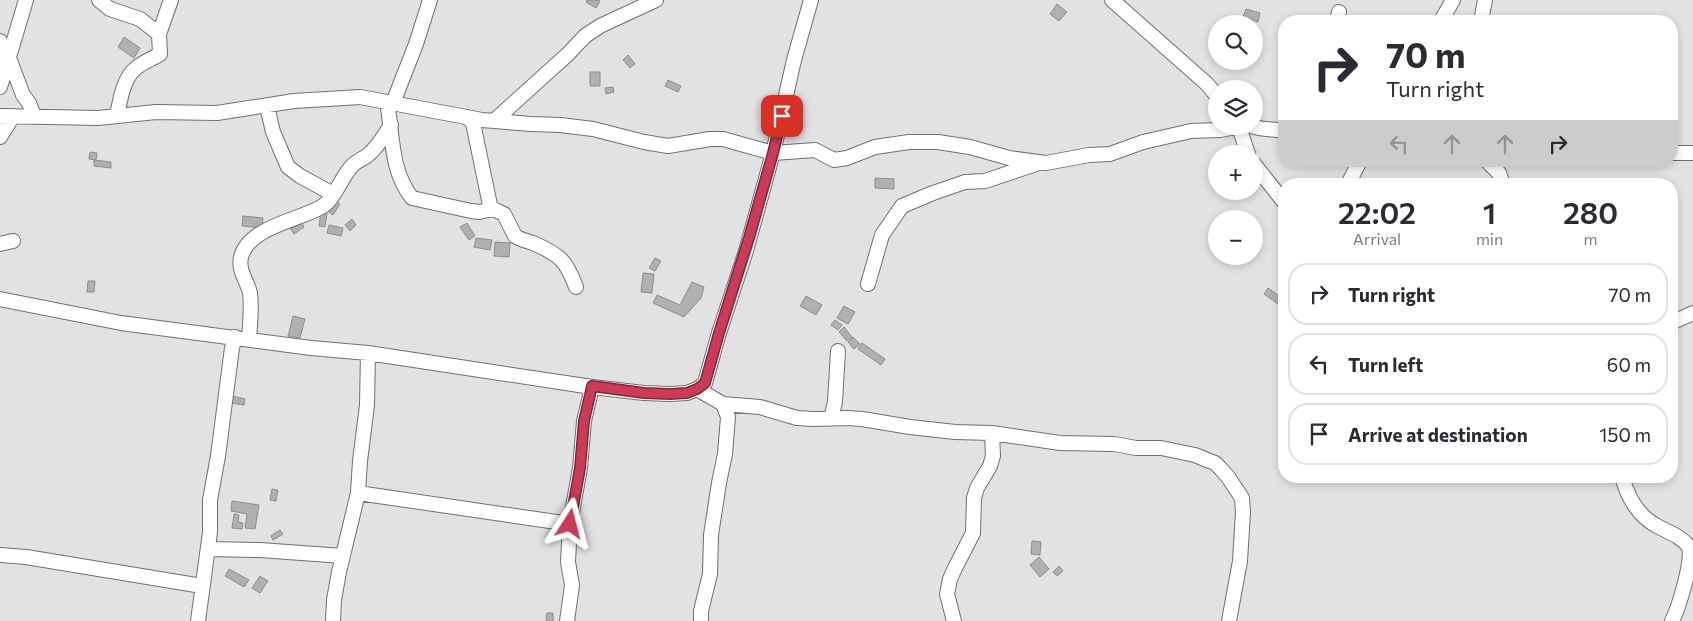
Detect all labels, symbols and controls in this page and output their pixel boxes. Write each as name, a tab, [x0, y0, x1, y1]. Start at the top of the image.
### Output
map controls	[1208, 15, 1263, 265]
button: search	[1208, 15, 1263, 70]
text: 70 m	[1386, 32, 1466, 75]
icon: right	[1303, 35, 1368, 100]
text: Turn right	[1386, 75, 1484, 102]
button: layers	[1208, 80, 1263, 135]
pin	[761, 95, 803, 137]
icon: arrive	[768, 102, 796, 130]
icon: left	[1385, 130, 1413, 158]
icon: ahead	[1438, 130, 1466, 158]
icon: ahead	[1491, 130, 1519, 158]
icon: right	[1544, 130, 1572, 158]
button: +	[1208, 145, 1263, 200]
text: 22:02	[1338, 193, 1416, 230]
text: 1	[1483, 193, 1496, 230]
text: 280	[1563, 193, 1618, 230]
button: −	[1208, 210, 1263, 265]
text: Arrival	[1353, 229, 1401, 248]
text: min	[1476, 229, 1503, 248]
text: m	[1584, 229, 1598, 248]
icon: right	[1305, 280, 1333, 308]
text: Turn right	[1348, 283, 1435, 306]
text: 70 m	[1608, 283, 1651, 306]
icon: left	[1305, 350, 1333, 378]
text: Turn left	[1348, 353, 1423, 376]
text: 60 m	[1607, 353, 1651, 376]
icon: arrive	[1305, 420, 1333, 448]
text: Arrive at destination	[1348, 423, 1528, 446]
text: 150 m	[1599, 423, 1651, 446]
position arrow	[543, 497, 595, 549]

